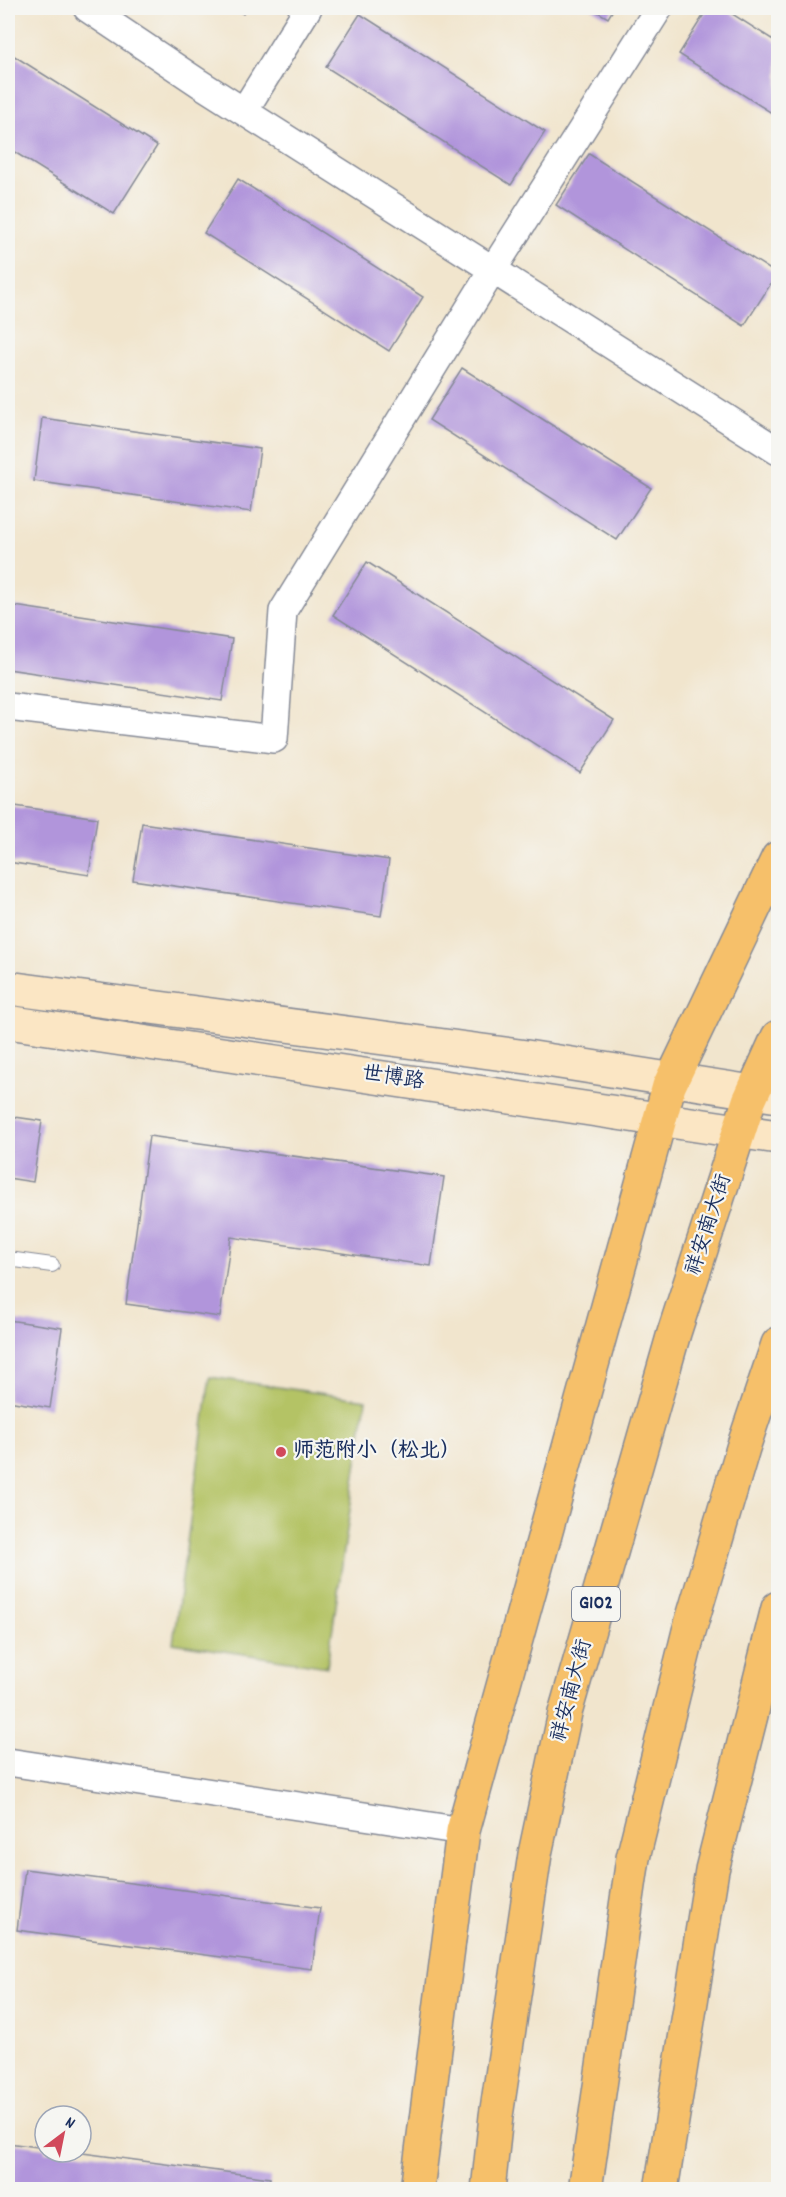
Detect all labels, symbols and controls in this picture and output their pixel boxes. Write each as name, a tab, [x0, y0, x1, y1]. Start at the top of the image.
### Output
street label: 世博路	[360, 1059, 426, 1099]
street label: 祥安南大街	[680, 1170, 740, 1280]
place label: 师范附小（松北）	[293, 1437, 461, 1467]
marker: 师范附小（松北）	[274, 1445, 288, 1459]
road number: G102	[572, 1587, 620, 1621]
street label: 祥安南大街	[545, 1636, 601, 1746]
north arrow	[33, 2104, 93, 2164]
text: N	[60, 2112, 79, 2135]

